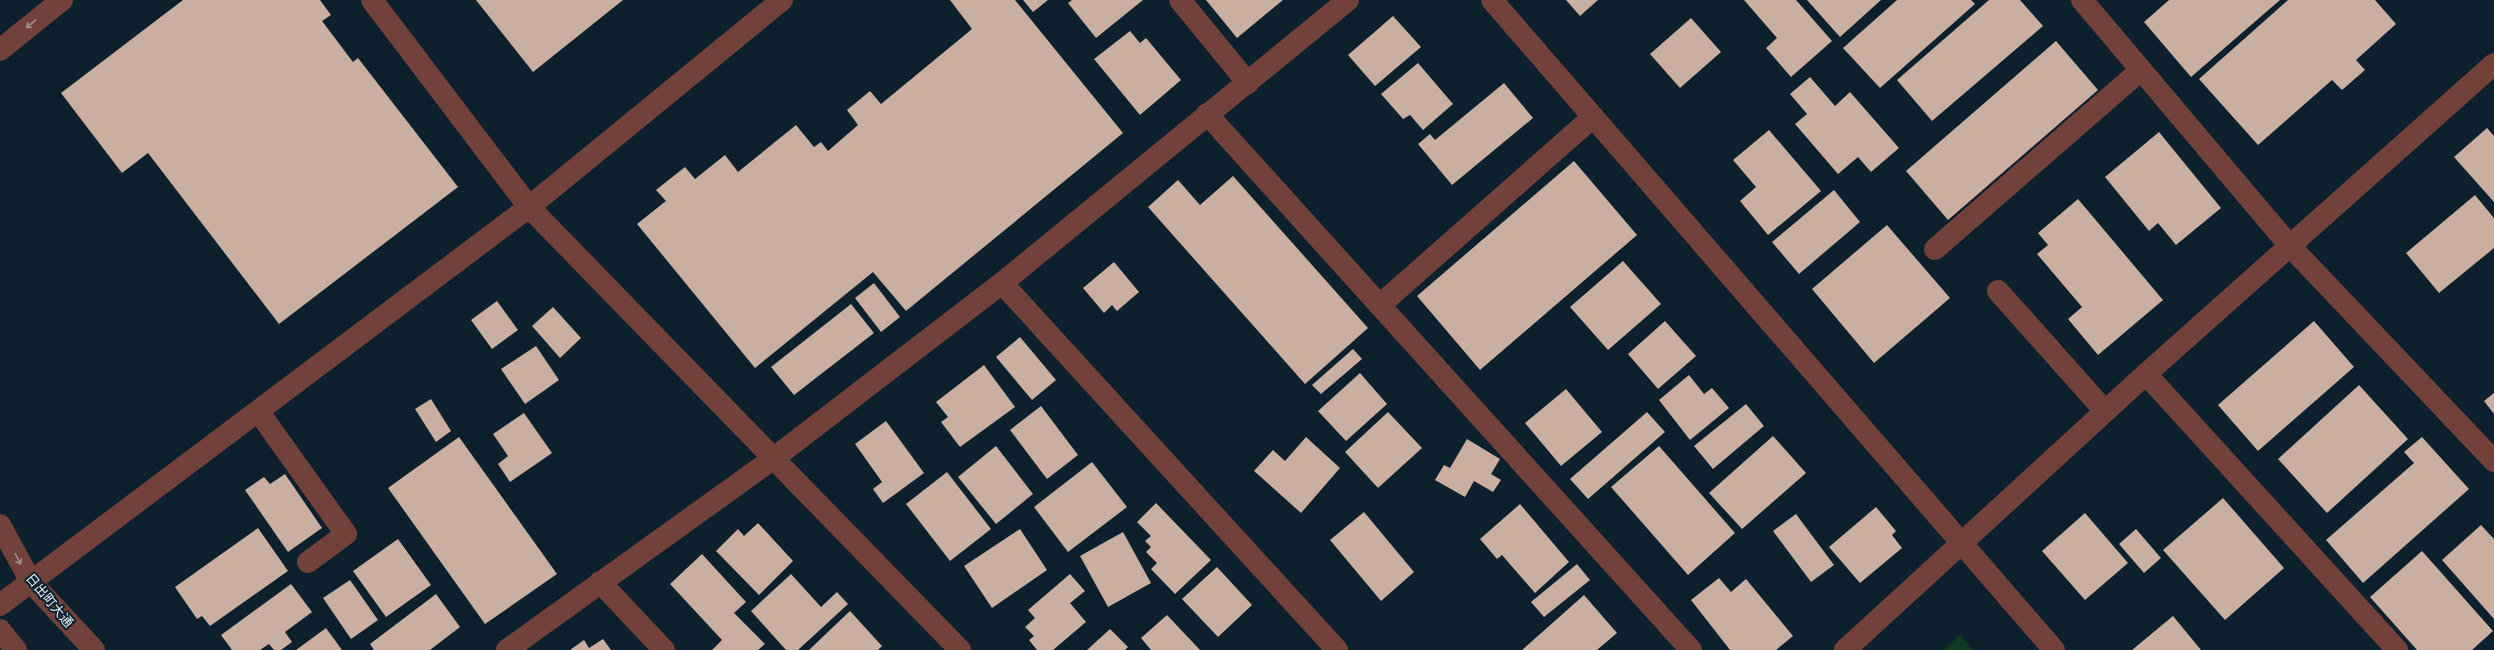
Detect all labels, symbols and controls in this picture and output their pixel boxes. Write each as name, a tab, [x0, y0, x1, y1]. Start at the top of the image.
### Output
one-way arrow	[26, 20, 37, 29]
one-way arrow	[15, 553, 23, 565]
street label: 日出町大通	[21, 570, 77, 631]

